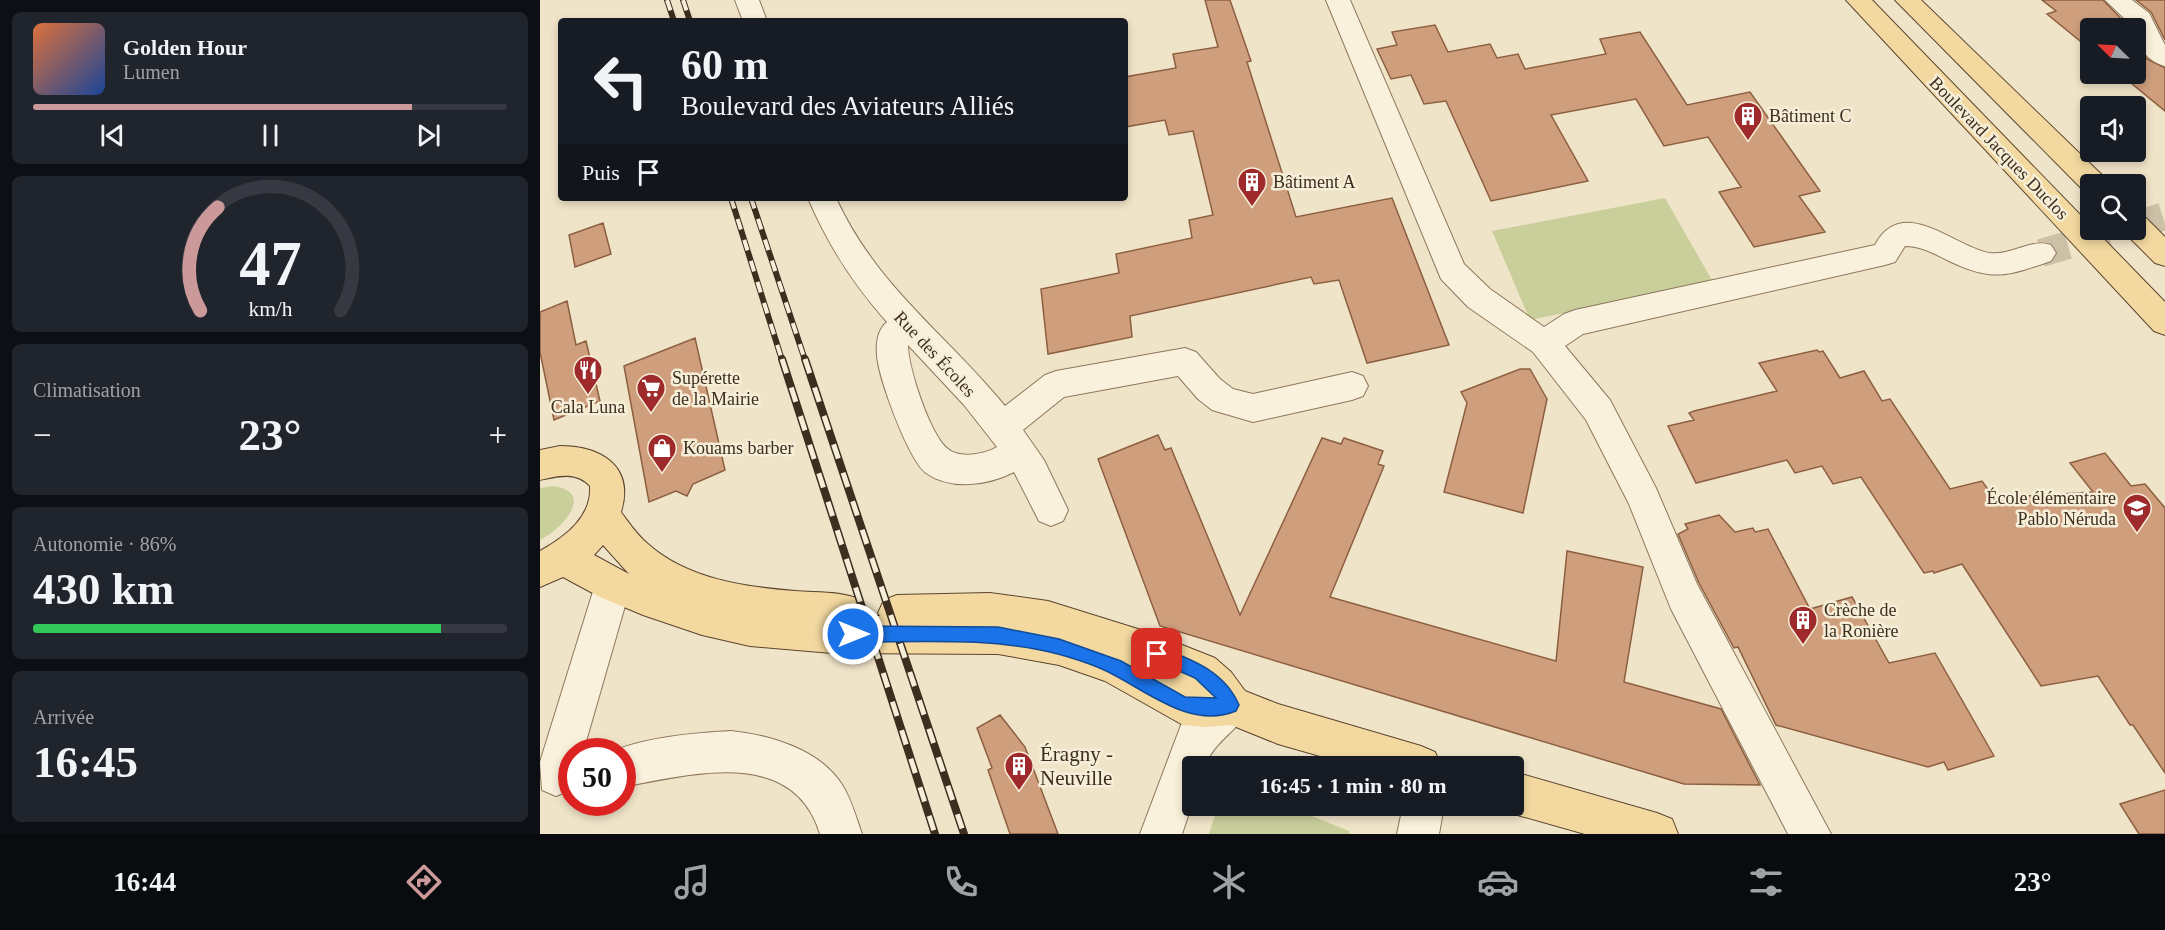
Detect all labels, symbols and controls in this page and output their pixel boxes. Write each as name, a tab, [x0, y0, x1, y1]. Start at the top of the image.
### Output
north arrow	[2080, 18, 2146, 84]
map controls	[2080, 18, 2146, 240]
text: Golden Hour	[123, 35, 247, 60]
icon: left	[582, 42, 660, 120]
text: 60 m	[681, 42, 769, 88]
text: Lumen	[123, 61, 180, 83]
street label: Boulevard Jacques Duclos	[1925, 72, 2073, 224]
text: Boulevard des Aviateurs Alliés	[681, 91, 1014, 121]
button: sound	[2080, 96, 2146, 162]
building icon: Bâtiment C	[1732, 100, 1764, 142]
place label: Bâtiment C	[1769, 106, 1852, 126]
icon: previous	[96, 119, 129, 152]
icon: pause	[254, 119, 287, 152]
icon: next	[412, 119, 445, 152]
icon: arrive	[632, 156, 665, 189]
text: Puis	[582, 160, 620, 185]
building icon: Bâtiment A	[1236, 166, 1268, 208]
place label: Bâtiment A	[1273, 172, 1356, 192]
button: search	[2080, 174, 2146, 240]
text: 47	[239, 229, 301, 298]
text: km/h	[248, 297, 292, 321]
street label: Rue des Écoles	[890, 306, 981, 401]
restaurant icon: Cala Luna	[572, 354, 604, 396]
place label: Supérette de la Mairie	[672, 368, 759, 409]
supermarket icon: Supérette de la Mairie	[635, 372, 667, 414]
text: Climatisation	[33, 379, 141, 401]
place label: Cala Luna	[551, 397, 625, 417]
text: 23°	[239, 410, 302, 460]
text: −	[33, 417, 52, 453]
text: +	[488, 417, 507, 453]
shop icon: Kouams barber	[646, 432, 678, 474]
place label: Kouams barber	[683, 438, 793, 458]
place label: École élémentaire Pablo Néruda	[1987, 487, 2116, 529]
school or university icon: École élémentaire Pablo Néruda	[2121, 492, 2153, 534]
text: Autonomie · 86%	[33, 533, 176, 555]
text: 430 km	[33, 564, 174, 614]
place label: Crèche de la Ronière	[1824, 600, 1898, 641]
position arrow	[821, 602, 885, 666]
building icon: Crèche de la Ronière	[1787, 604, 1819, 646]
pin	[1131, 628, 1182, 679]
icon: arrive	[1140, 637, 1173, 670]
text: Arrivée	[33, 706, 94, 728]
text: 16:45	[33, 737, 138, 787]
speed limit sign: 50	[558, 738, 636, 816]
place label: Éragny - Neuville	[1040, 742, 1113, 790]
building icon: Éragny - Neuville	[1003, 750, 1035, 792]
text: 16:45 · 1 min · 80 m	[1260, 773, 1447, 798]
icon: directions	[403, 861, 445, 903]
icon: music	[671, 861, 713, 903]
icon: phone	[940, 861, 982, 903]
icon: climate	[1208, 861, 1250, 903]
icon: car	[1477, 861, 1519, 903]
icon: filters	[1745, 861, 1787, 903]
text: 16:44	[113, 867, 176, 897]
text: 23°	[2014, 867, 2052, 897]

